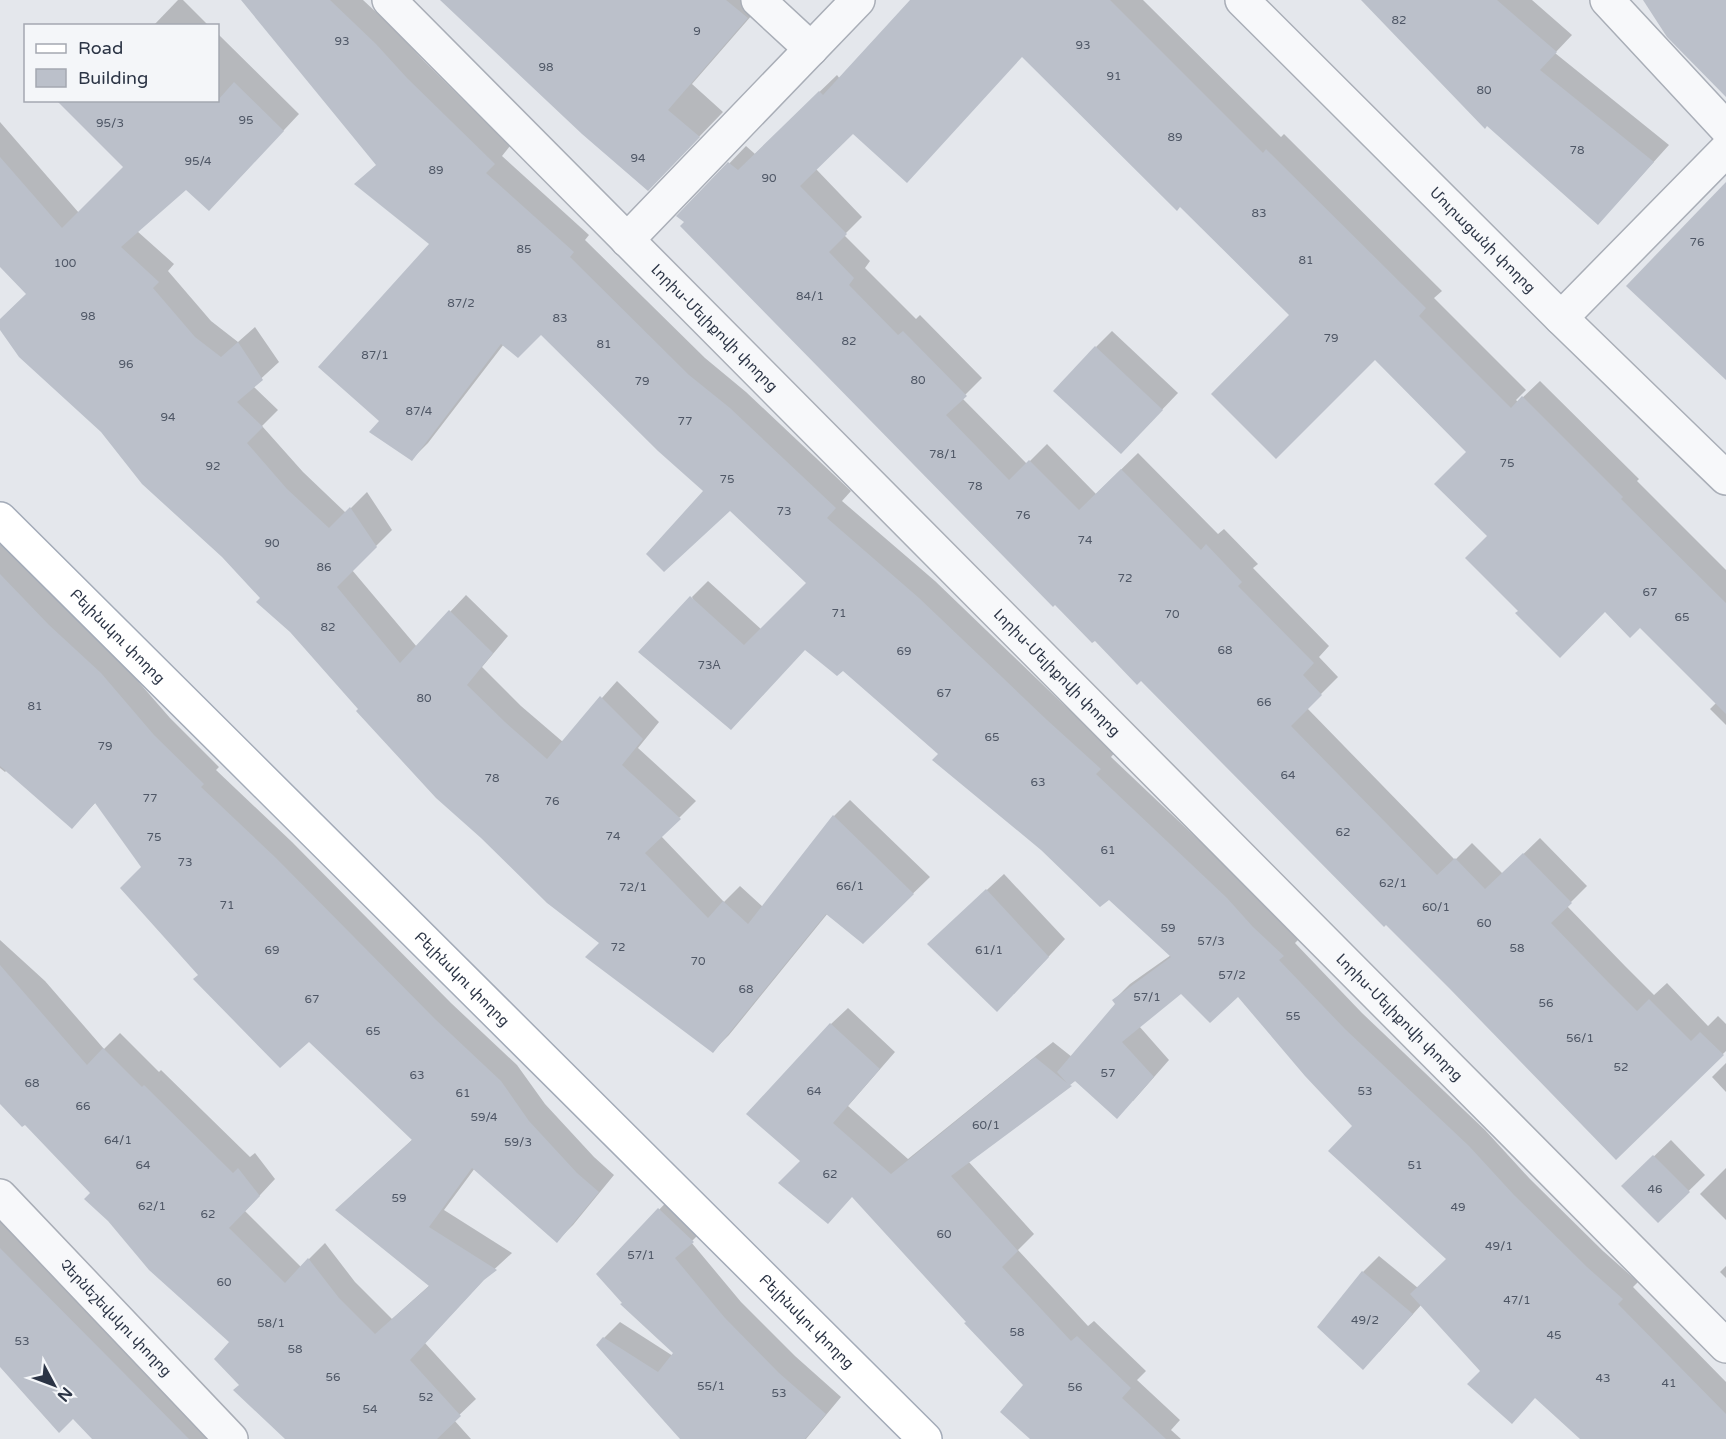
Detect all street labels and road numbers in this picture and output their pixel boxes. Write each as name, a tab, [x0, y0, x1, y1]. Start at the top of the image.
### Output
street label: Մուրացանի փողոց	[1426, 183, 1540, 297]
street label: Լորիս-Մելիքովի փողոց	[648, 260, 782, 395]
street label: Բելինսկու փողոց	[66, 585, 169, 687]
street label: Լորիս-Մելիքովի փողոց	[990, 605, 1124, 740]
street label: Բելինսկու փողոց	[411, 928, 514, 1030]
street label: Լորիս-Մելիքովի փողոց	[1333, 950, 1467, 1085]
street label: Չերնեշեվսկու փողոց	[56, 1256, 176, 1380]
street label: Բելինսկու փողոց	[756, 1270, 858, 1373]

